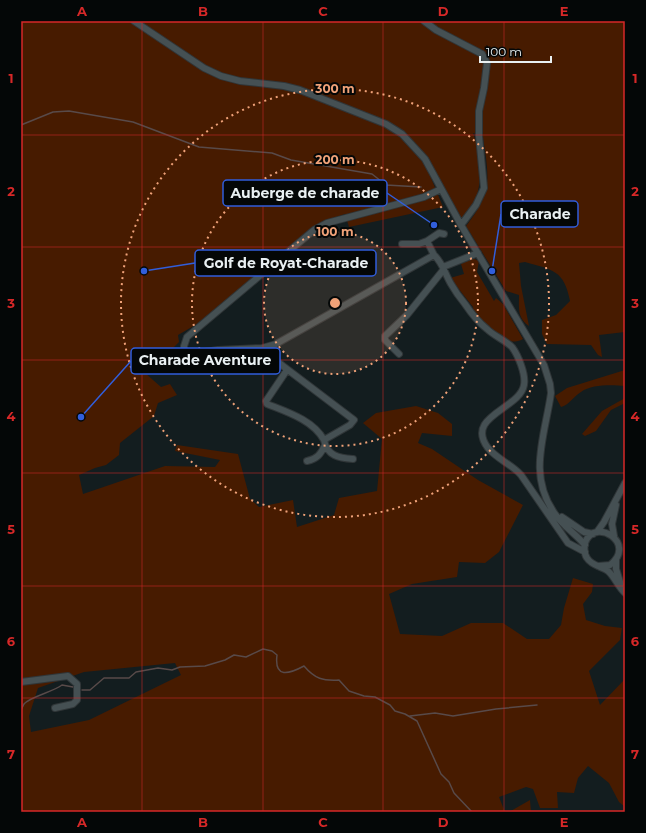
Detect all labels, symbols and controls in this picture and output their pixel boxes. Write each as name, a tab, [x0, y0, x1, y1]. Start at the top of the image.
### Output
text: A	[76, 3, 88, 19]
text: B	[198, 3, 208, 19]
text: C	[318, 3, 328, 19]
text: D	[438, 3, 449, 19]
text: E	[560, 3, 569, 19]
scale bar	[480, 38, 551, 64]
text: 100 m	[486, 44, 522, 59]
text: 1	[8, 70, 14, 86]
text: 1	[632, 70, 638, 86]
text: 300 m	[314, 81, 355, 96]
text: 200 m	[315, 152, 355, 167]
callout: Auberge de charade	[223, 180, 387, 206]
text: 2	[7, 183, 15, 199]
text: 2	[631, 183, 639, 199]
text: Auberge de charade	[230, 184, 380, 202]
callout: Charade	[501, 201, 578, 227]
text: Charade	[509, 205, 571, 223]
text: 100 m	[317, 224, 353, 239]
callout: Golf de Royat-Charade	[195, 250, 376, 276]
text: Golf de Royat-Charade	[204, 254, 368, 272]
text: 3	[6, 295, 15, 311]
text: 3	[630, 295, 639, 311]
centre of rings	[328, 296, 342, 310]
callout: Charade Aventure	[131, 348, 280, 374]
text: Charade Aventure	[139, 351, 271, 369]
text: 4	[7, 408, 16, 424]
text: 4	[631, 408, 640, 424]
text: 5	[7, 521, 15, 537]
text: 5	[631, 521, 639, 537]
text: 6	[7, 633, 16, 649]
text: 6	[631, 633, 640, 649]
text: 7	[7, 746, 15, 762]
text: 7	[631, 746, 639, 762]
text: A	[76, 814, 88, 830]
text: B	[198, 814, 208, 830]
text: C	[318, 814, 328, 830]
text: D	[438, 814, 449, 830]
text: E	[560, 814, 569, 830]

